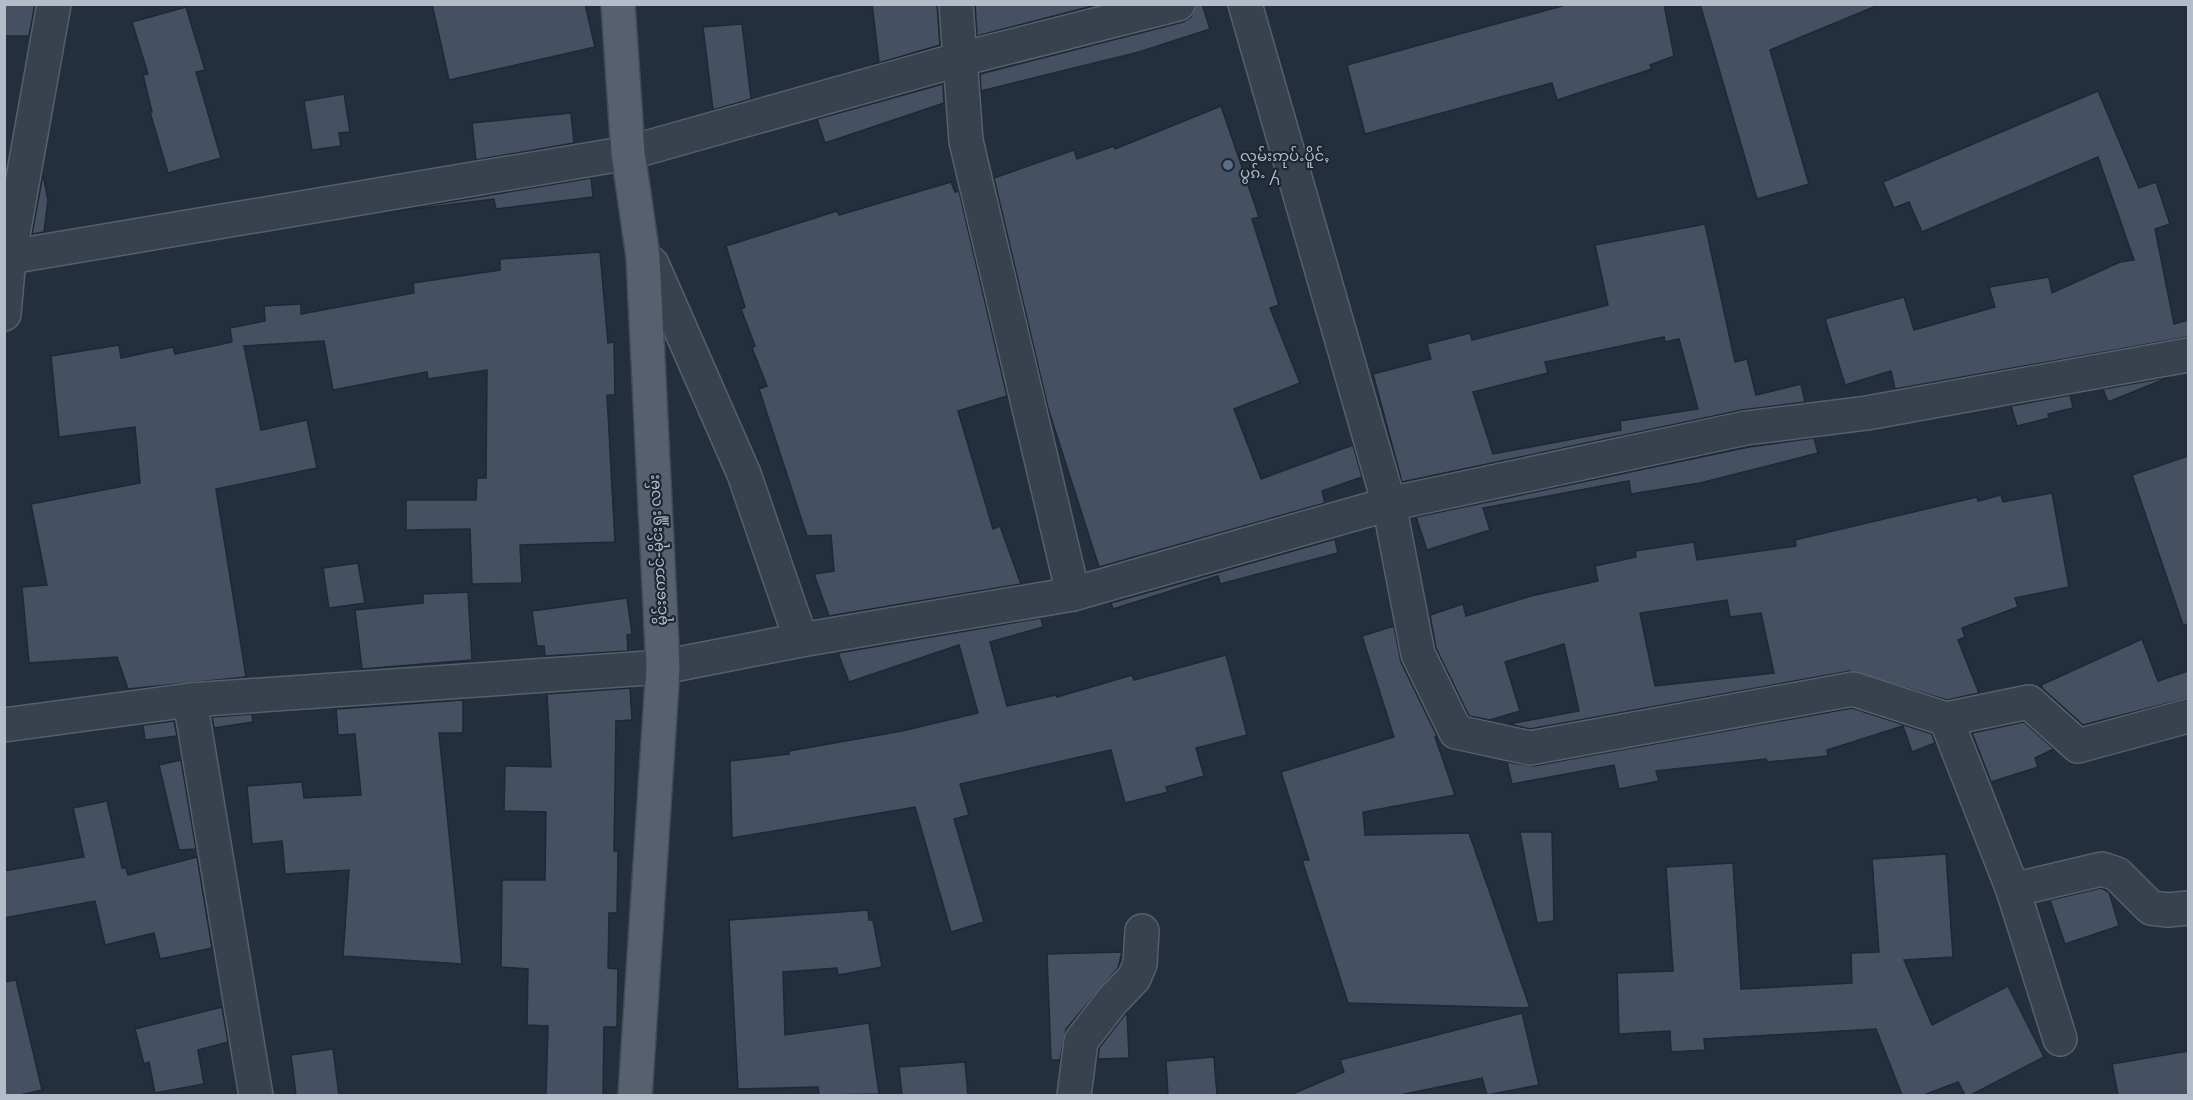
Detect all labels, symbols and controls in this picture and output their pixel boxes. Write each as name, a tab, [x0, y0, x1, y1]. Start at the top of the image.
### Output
place label: လုမ်းဢုပ်ႉပိူင်ႇ ပွၵ်ႉ ႓	[1240, 146, 1330, 185]
marker: လုမ်းဢုပ်ႉပိူင်ႇ ပွၵ်ႉ ႓	[1221, 158, 1235, 172]
street label: မိုင်းကောင်-မိုင်းရှူး လမ်း	[644, 474, 674, 626]

